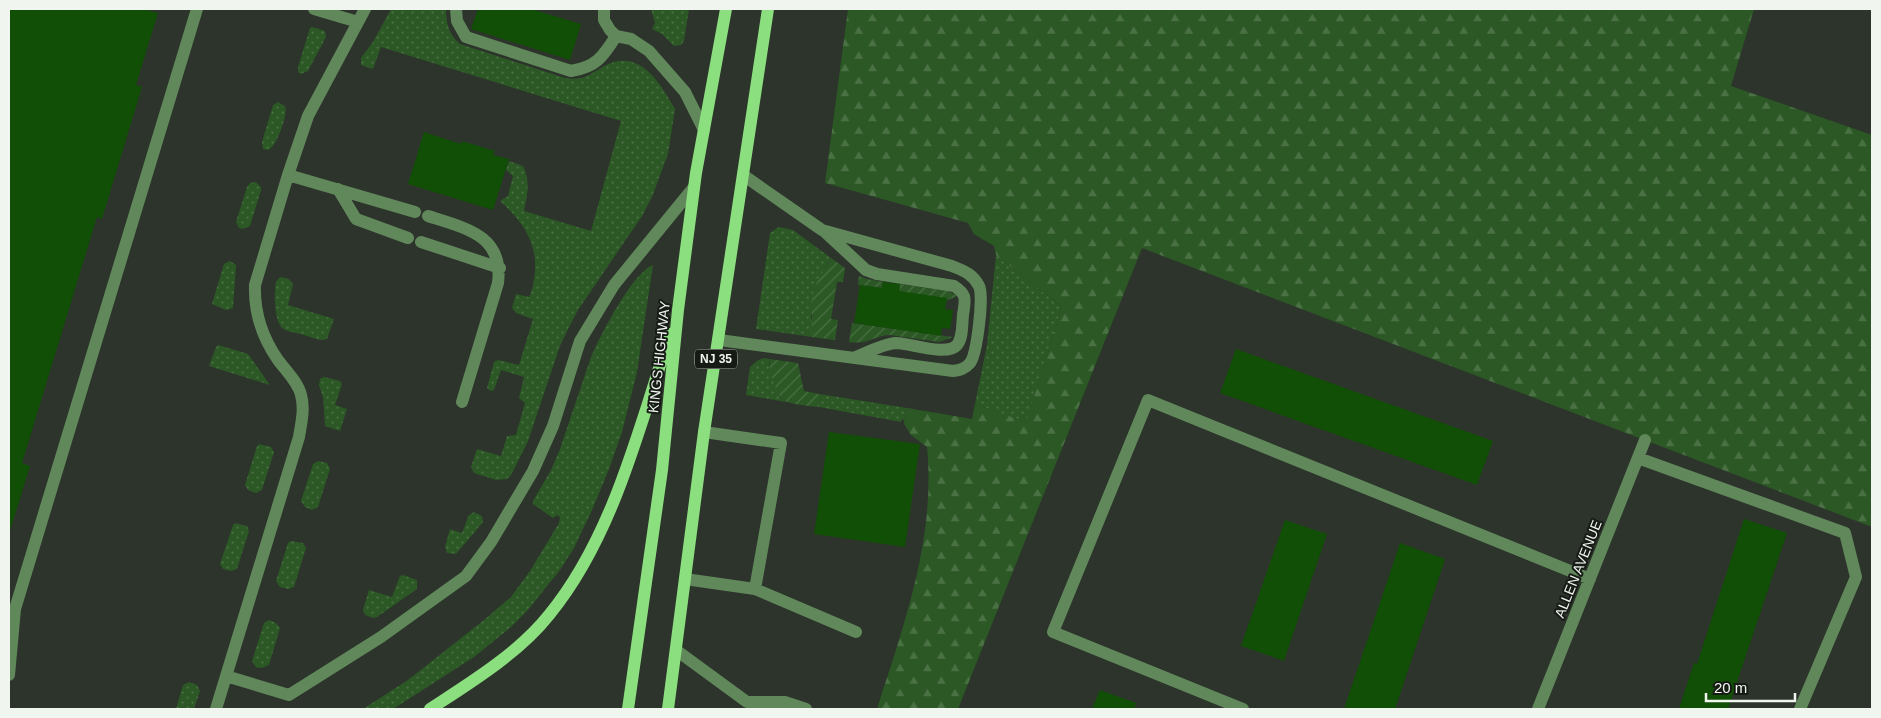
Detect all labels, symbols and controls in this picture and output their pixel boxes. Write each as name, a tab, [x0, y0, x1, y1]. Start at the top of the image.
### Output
street label: KINGS HIGHWAY	[645, 299, 673, 414]
road number: NJ 35	[695, 349, 737, 368]
street label: ALLEN AVENUE	[1551, 518, 1605, 620]
scale bar	[1706, 670, 1795, 702]
text: 20 m	[1714, 679, 1747, 696]

